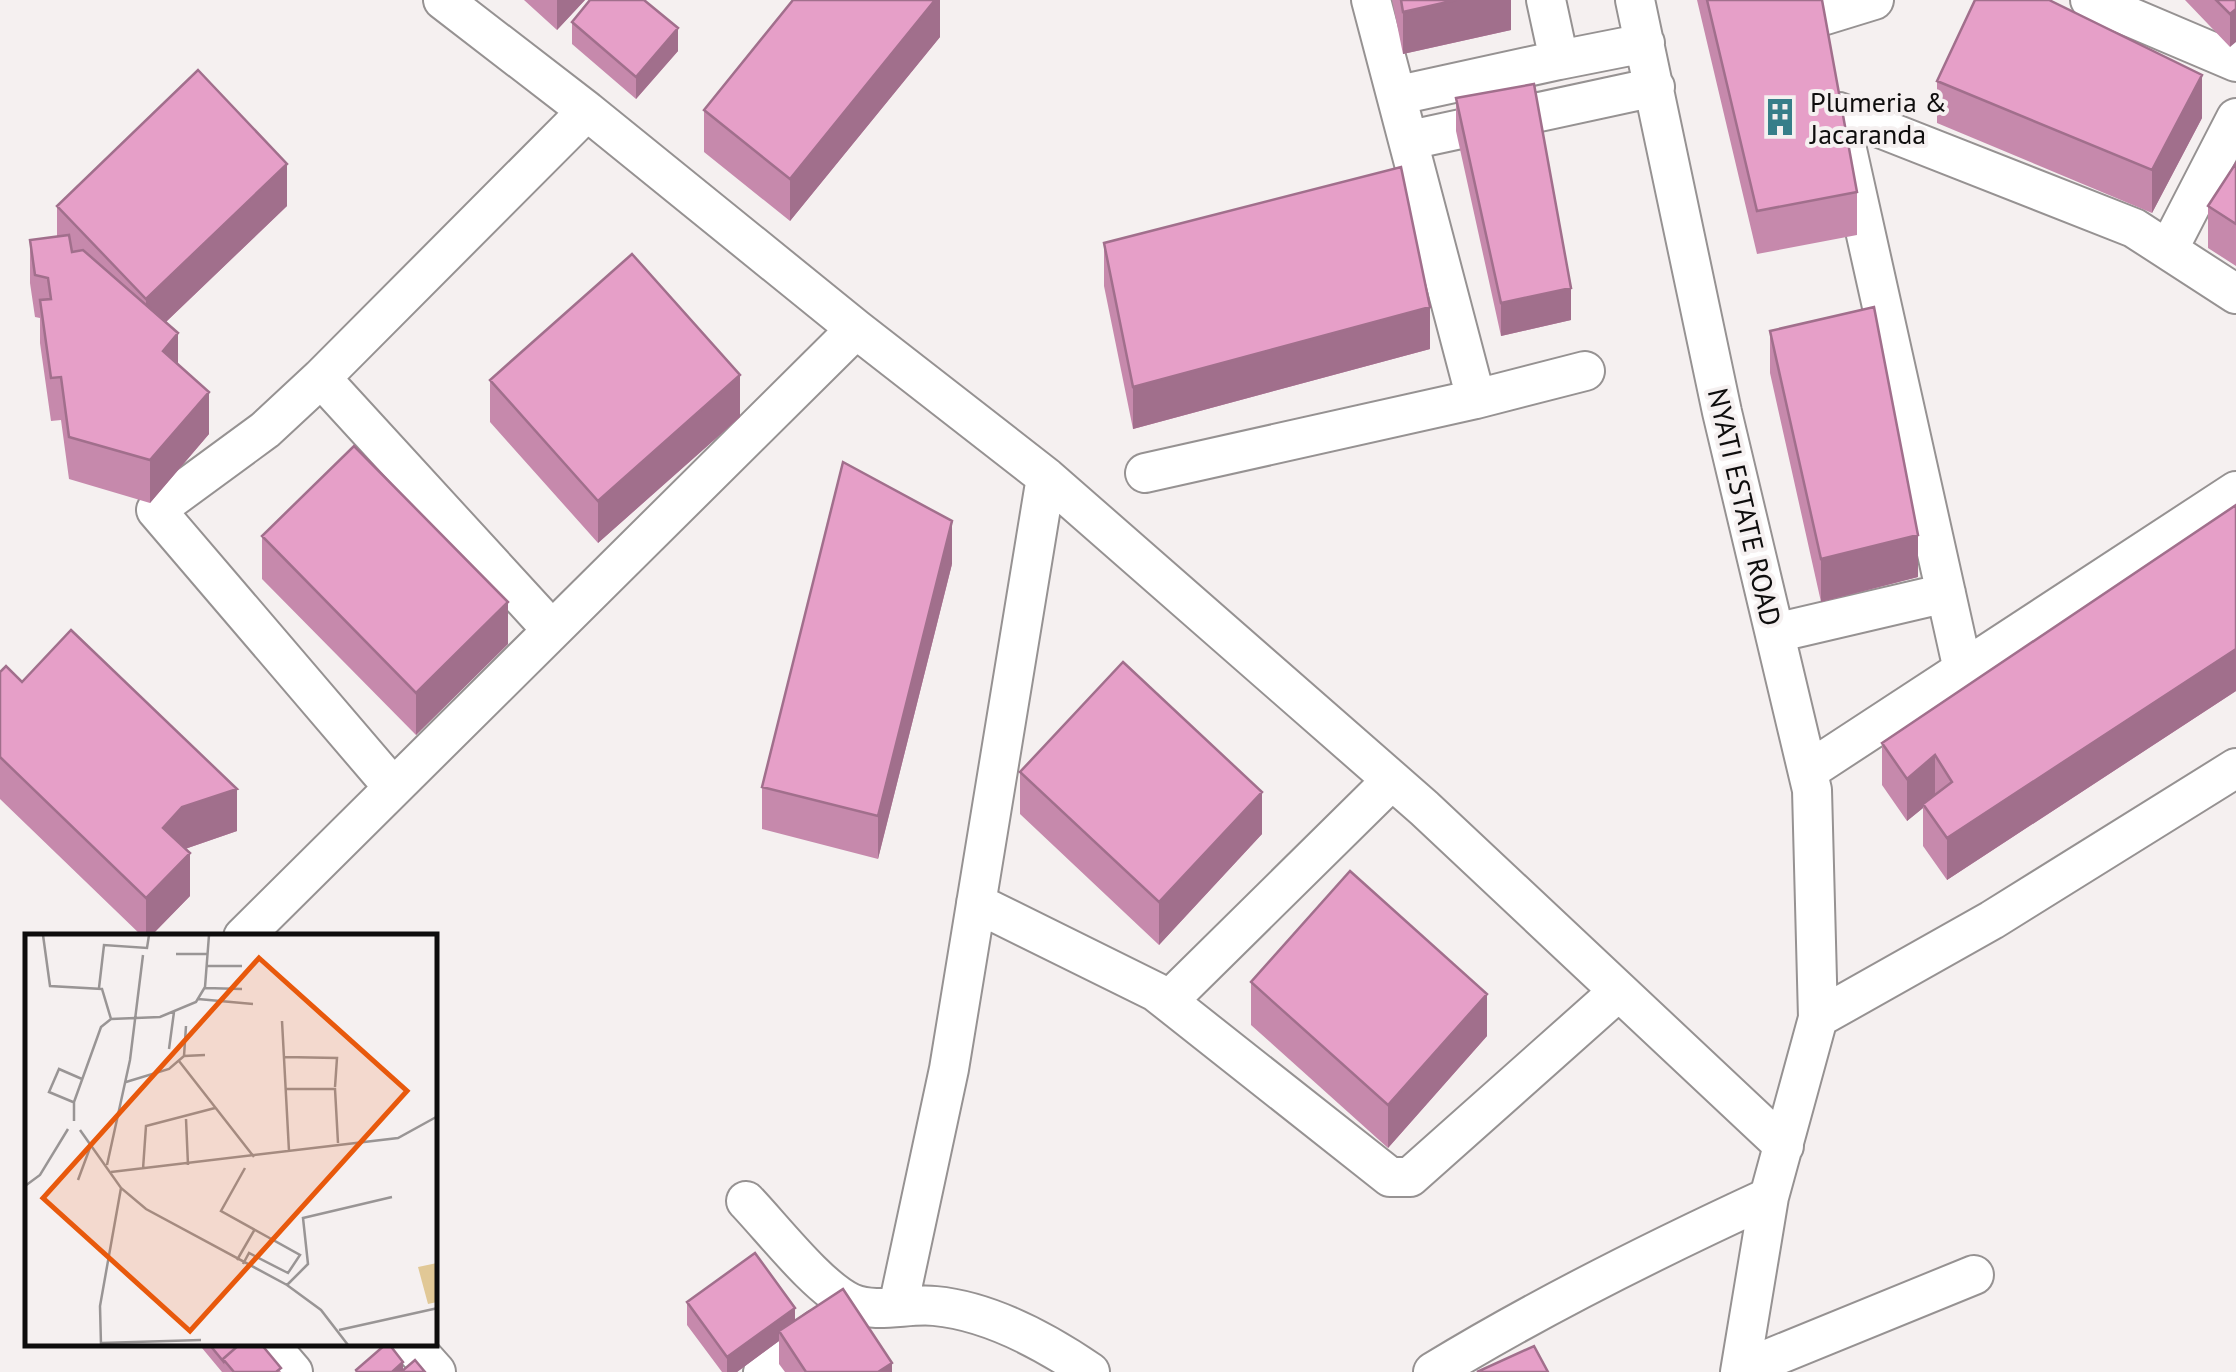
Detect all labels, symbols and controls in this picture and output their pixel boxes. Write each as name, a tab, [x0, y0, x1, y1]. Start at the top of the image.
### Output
place label: Plumeria & Jacaranda	[1809, 83, 1947, 152]
building icon: Plumeria & Jacaranda	[1759, 96, 1801, 138]
street label: NYATI ESTATE ROAD	[1700, 385, 1790, 629]
inset map	[25, 934, 438, 1347]

